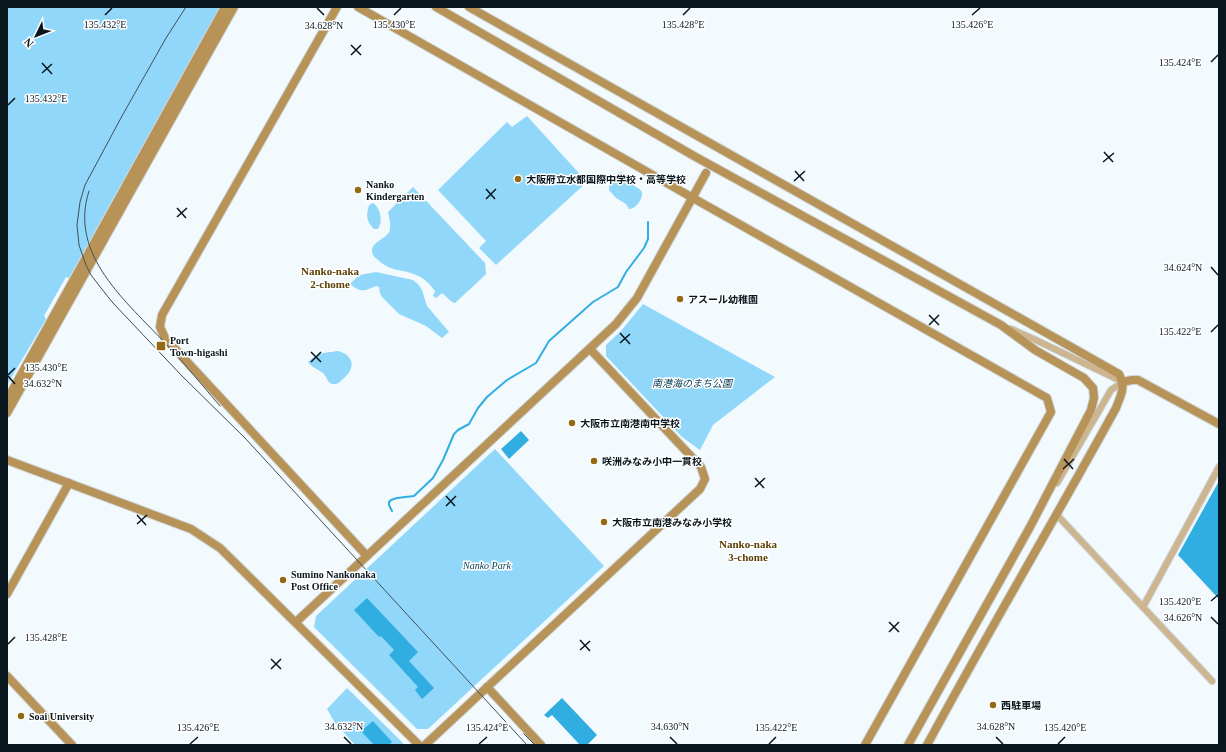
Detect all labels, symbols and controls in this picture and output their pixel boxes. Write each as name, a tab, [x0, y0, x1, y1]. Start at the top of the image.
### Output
north arrow	[16, 16, 56, 56]
text: 135.432°E	[84, 19, 126, 30]
text: 135.430°E	[373, 19, 415, 30]
text: 135.428°E	[662, 19, 704, 30]
text: 135.426°E	[951, 19, 993, 30]
text: 34.628°N	[305, 20, 343, 31]
text: N	[22, 36, 36, 50]
text: 135.424°E	[1159, 57, 1201, 68]
text: 135.432°E	[25, 93, 67, 104]
marker: 大阪府立水都国際中学校・高等学校	[513, 174, 523, 184]
place label: 大阪府立水都国際中学校・高等学校	[526, 174, 686, 185]
place label: Nanko Kindergarten	[366, 179, 425, 202]
marker: Nanko Kindergarten	[353, 185, 363, 195]
text: 34.624°N	[1164, 262, 1202, 273]
district label: Nanko-naka 2-chome	[301, 265, 360, 290]
marker: アスール幼稚園	[675, 294, 685, 304]
place label: アスール幼稚園	[688, 294, 758, 305]
text: 135.422°E	[1159, 326, 1201, 337]
place label: Port Town-higashi	[170, 335, 228, 358]
marker: Port Town-higashi	[155, 340, 167, 352]
text: 135.430°E	[25, 362, 67, 373]
text: 34.632°N	[24, 378, 62, 389]
park label: 南港海のまち公園	[652, 378, 734, 389]
marker: 大阪市立南港南中学校	[567, 418, 577, 428]
place label: 大阪市立南港南中学校	[580, 418, 680, 429]
marker: 咲洲みなみ小中一貫校	[589, 456, 599, 466]
place label: 咲洲みなみ小中一貫校	[602, 456, 702, 467]
marker: 大阪市立南港みなみ小学校	[599, 517, 609, 527]
place label: 大阪市立南港みなみ小学校	[612, 517, 732, 528]
district label: Nanko-naka 3-chome	[719, 538, 778, 563]
park label: Nanko Park	[462, 560, 512, 571]
place label: Sumino Nankonaka Post Office	[291, 569, 376, 592]
marker: Sumino Nankonaka Post Office	[278, 575, 288, 585]
text: 135.420°E	[1159, 596, 1201, 607]
text: 34.626°N	[1164, 612, 1202, 623]
text: 135.428°E	[25, 632, 67, 643]
marker: 西駐車場	[988, 700, 998, 710]
place label: 西駐車場	[1001, 700, 1041, 711]
marker: Soai University	[16, 711, 26, 721]
place label: Soai University	[29, 711, 94, 722]
text: 34.632°N	[325, 721, 363, 732]
text: 34.630°N	[651, 721, 689, 732]
text: 34.628°N	[977, 721, 1015, 732]
text: 135.426°E	[177, 722, 219, 733]
text: 135.424°E	[466, 722, 508, 733]
text: 135.422°E	[755, 722, 797, 733]
text: 135.420°E	[1044, 722, 1086, 733]

